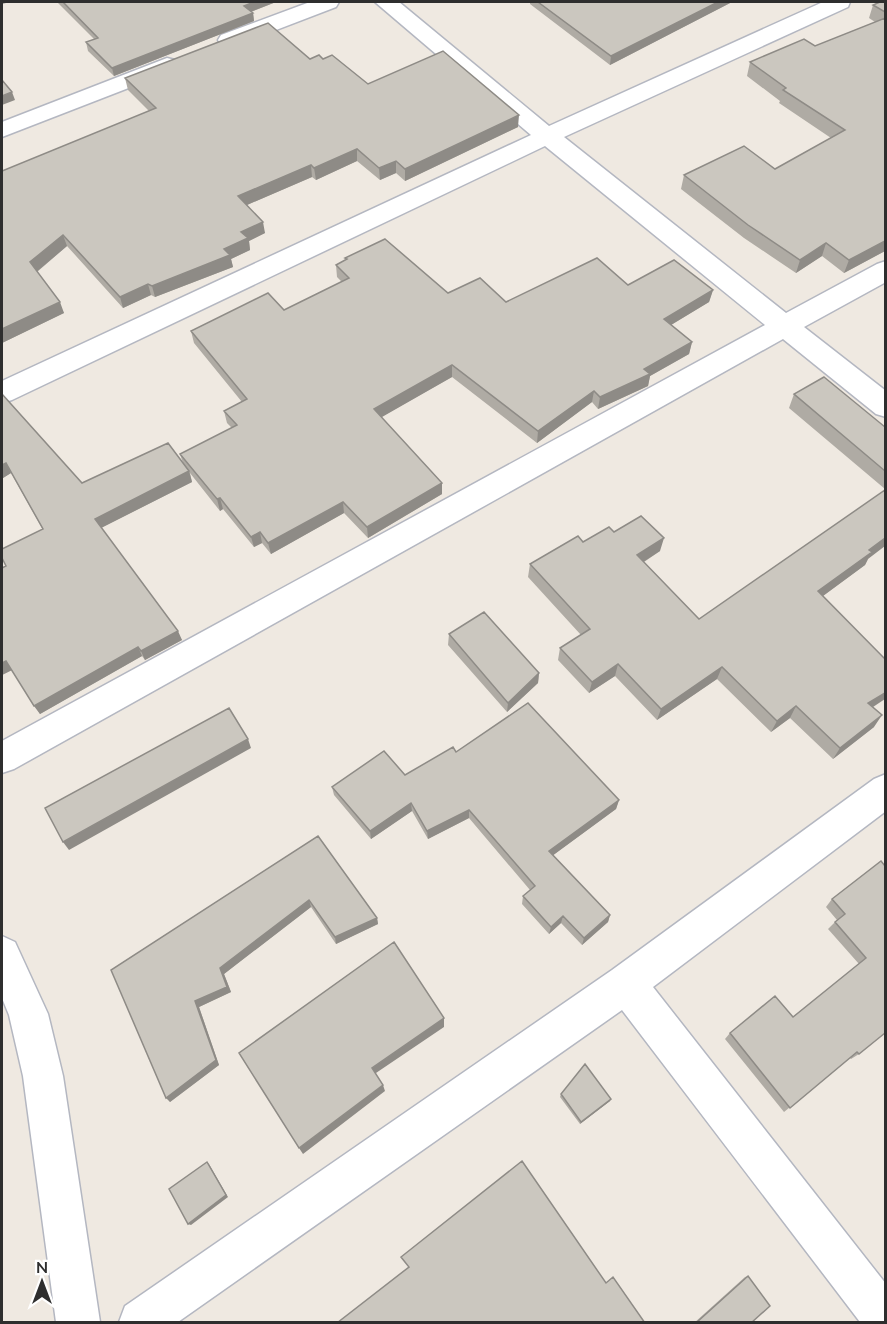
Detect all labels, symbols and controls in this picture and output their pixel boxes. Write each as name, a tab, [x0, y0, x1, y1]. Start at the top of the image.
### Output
north arrow	[12, 1252, 72, 1312]
text: N	[36, 1257, 48, 1277]

